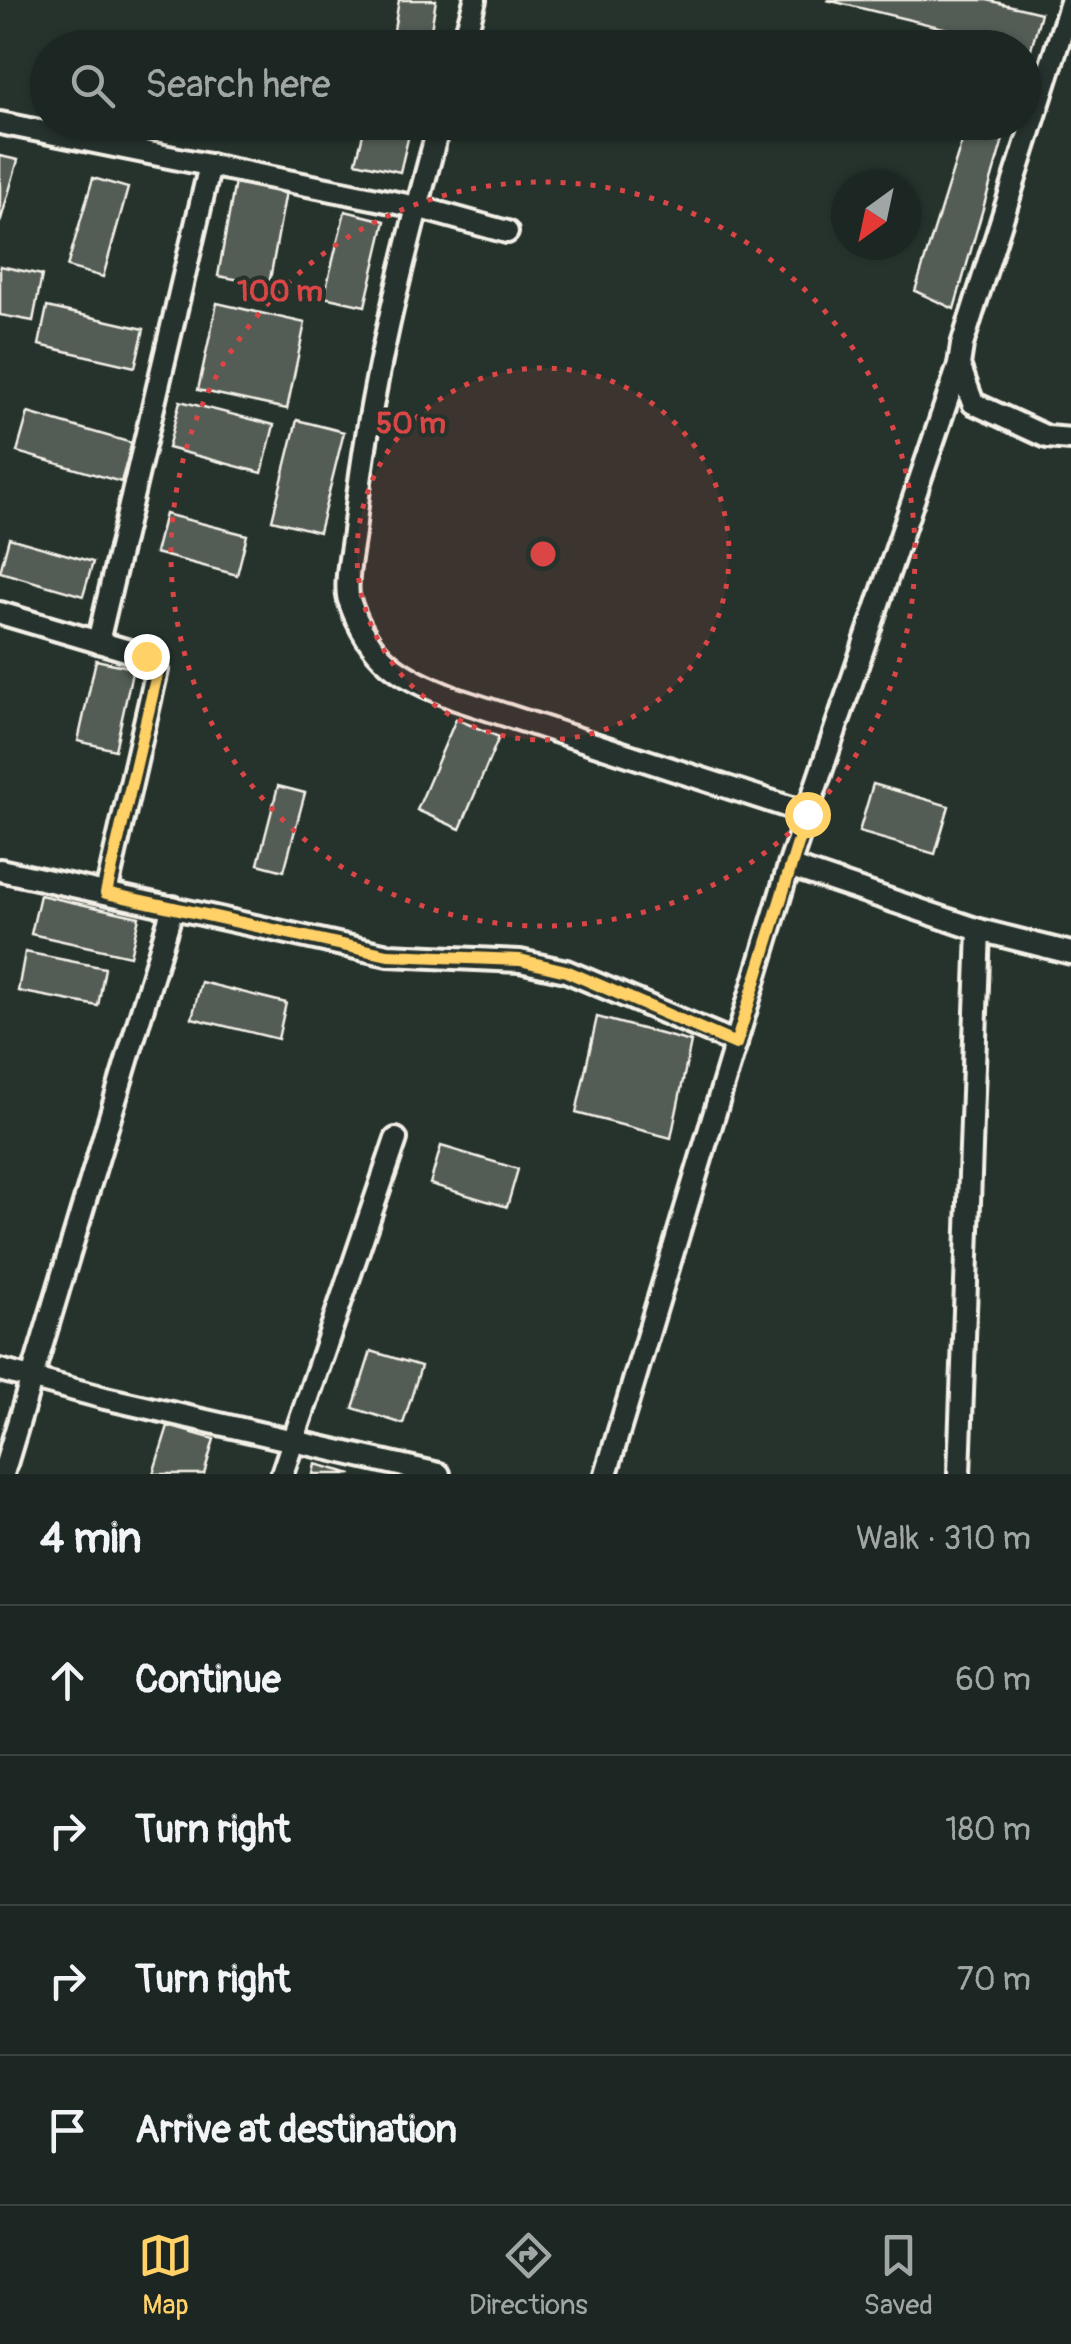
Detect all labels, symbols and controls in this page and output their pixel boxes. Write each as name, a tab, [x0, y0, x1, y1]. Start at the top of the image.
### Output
search box	[30, 30, 1041, 140]
icon: search	[65, 58, 120, 113]
text: Search here	[145, 61, 331, 109]
north arrow	[831, 170, 921, 260]
text: 100 m	[237, 273, 323, 310]
text: 50 m	[376, 405, 446, 442]
centre of rings	[525, 536, 561, 572]
route end	[124, 634, 170, 680]
route start	[785, 792, 831, 838]
text: 4 min	[40, 1513, 142, 1565]
text: Walk · 310 m	[856, 1519, 1031, 1559]
icon: ahead	[40, 1653, 95, 1708]
text: Continue	[135, 1656, 281, 1704]
text: 60 m	[955, 1660, 1031, 1700]
icon: right	[40, 1803, 95, 1858]
text: Turn right	[135, 1806, 290, 1854]
text: 180 m	[945, 1810, 1031, 1850]
icon: right	[40, 1953, 95, 2008]
text: Turn right	[135, 1956, 290, 2004]
text: 70 m	[957, 1960, 1031, 2000]
icon: arrive	[40, 2103, 95, 2158]
text: Arrive at destination	[135, 2106, 457, 2154]
tab: Map	[138, 2228, 193, 2323]
tab: Directions	[469, 2228, 588, 2323]
tab: Saved	[864, 2228, 933, 2323]

